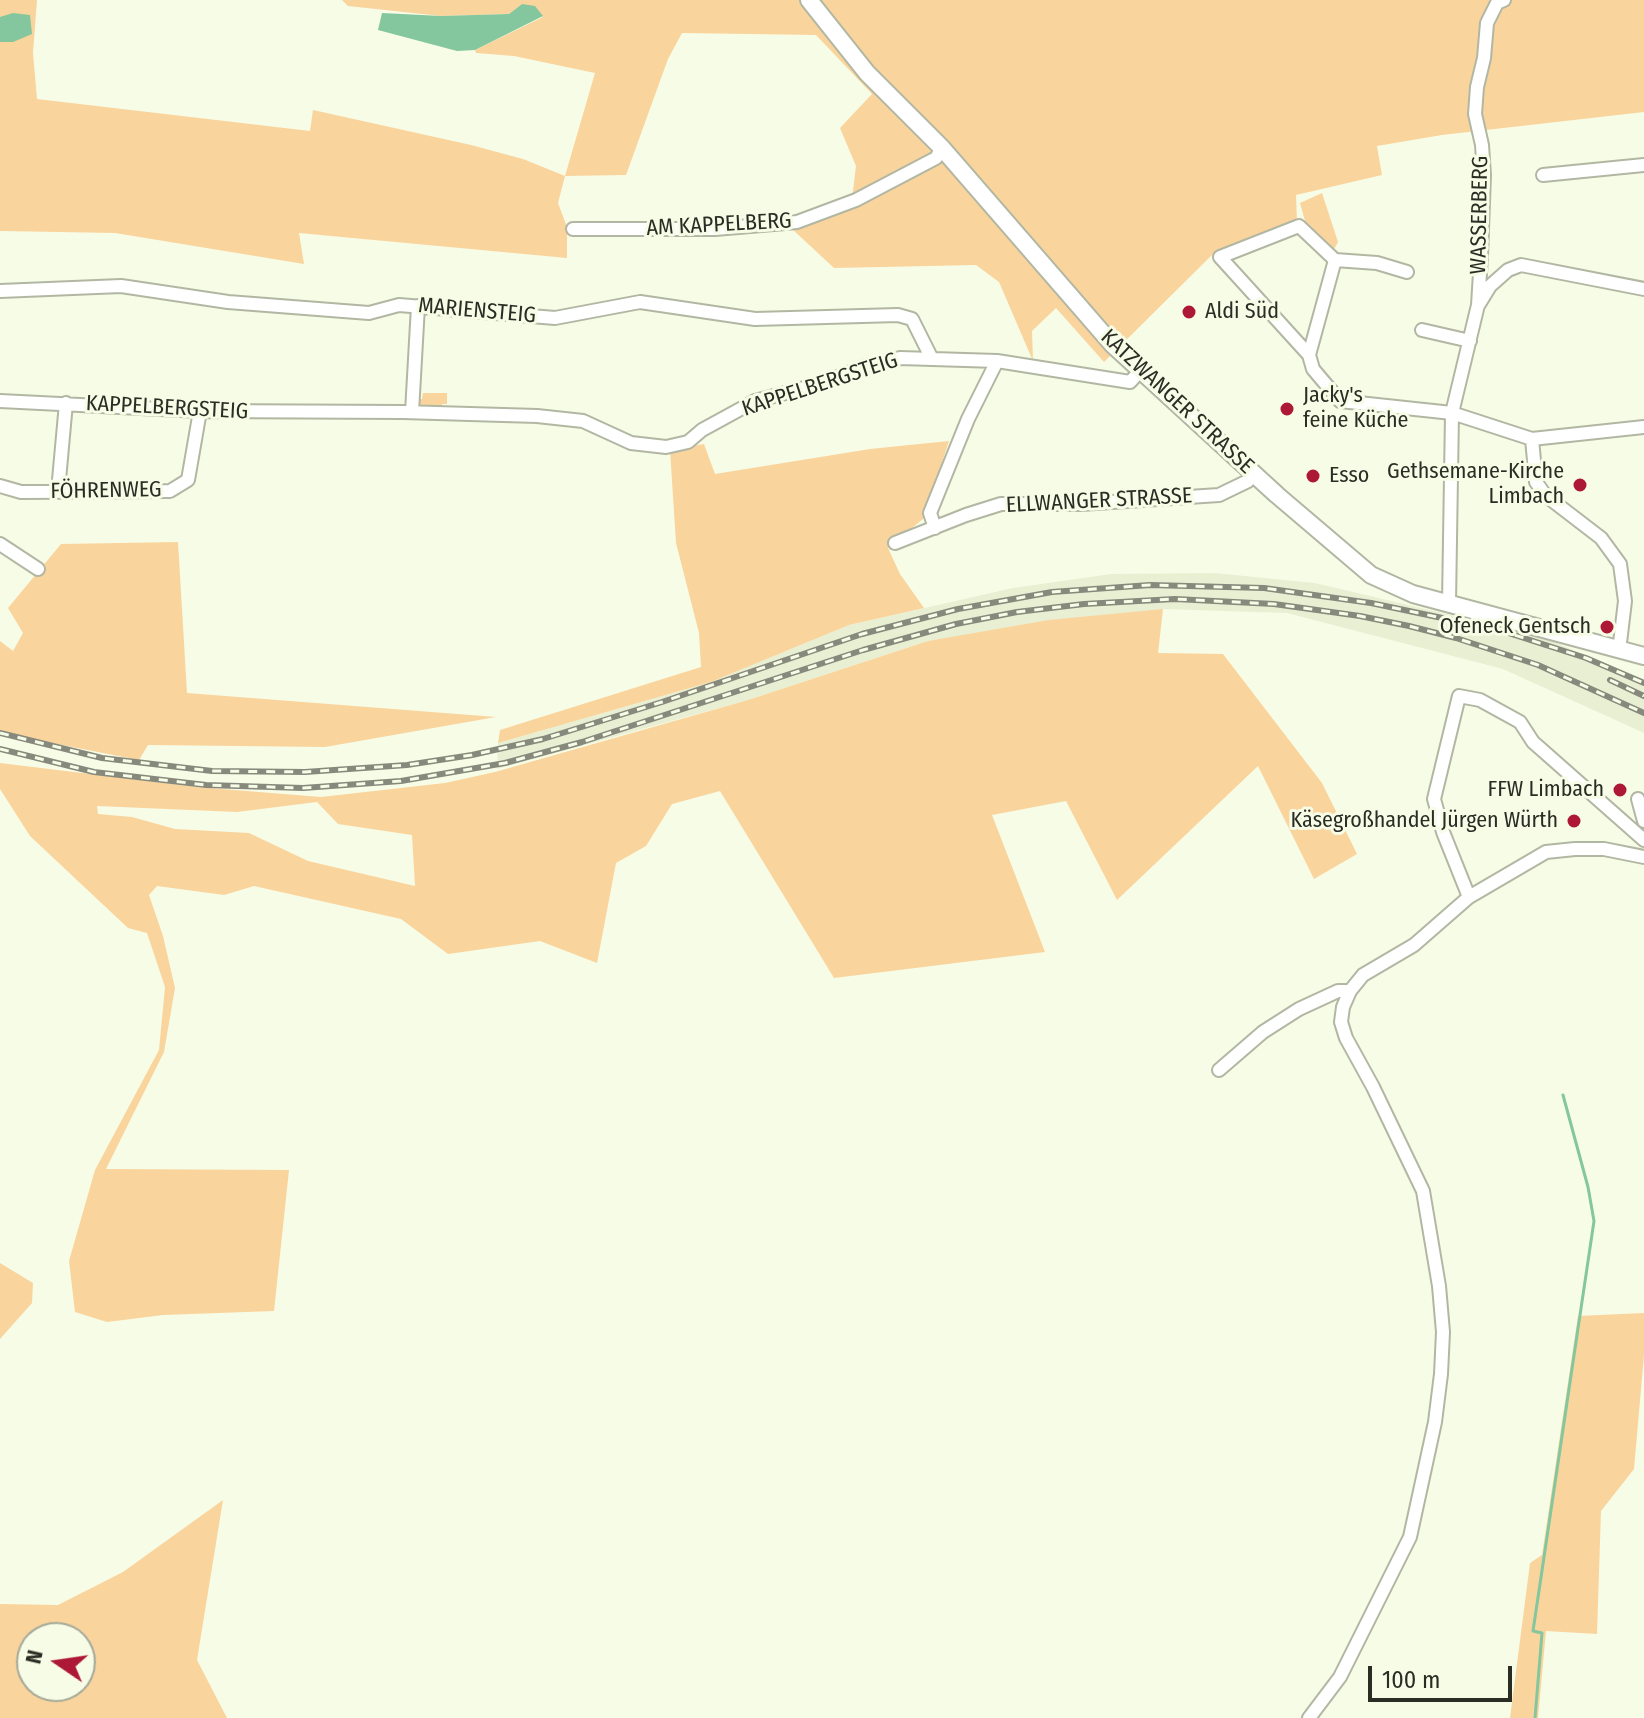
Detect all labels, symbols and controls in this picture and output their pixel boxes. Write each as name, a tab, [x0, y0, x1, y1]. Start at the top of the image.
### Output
street label: WASSERBERG	[1466, 155, 1494, 275]
street label: AM KAPPELBERG	[646, 208, 792, 242]
street label: MARIENSTEIG	[417, 293, 537, 329]
place label: Aldi Süd	[1205, 299, 1279, 325]
marker: Aldi Süd	[1180, 303, 1198, 321]
street label: KATZWANGER STRASSE	[1095, 324, 1259, 480]
street label: KAPPELBERGSTEIG	[739, 347, 901, 423]
place label: Jacky's feine Küche	[1303, 383, 1408, 434]
street label: KAPPELBERGSTEIG	[85, 391, 249, 425]
marker: Jacky's feine Küche	[1278, 400, 1296, 418]
place label: Gethsemane-Kirche Limbach	[1387, 459, 1564, 510]
place label: Esso	[1329, 463, 1369, 489]
marker: Esso	[1304, 467, 1322, 485]
marker: Gethsemane-Kirche Limbach	[1571, 476, 1589, 494]
street label: FÖHRENWEG	[50, 477, 162, 505]
street label: ELLWANGER STRASSE	[1005, 483, 1193, 519]
place label: Ofeneck Gentsch	[1440, 614, 1591, 640]
marker: Ofeneck Gentsch	[1598, 618, 1616, 636]
place label: FFW Limbach	[1488, 777, 1604, 803]
marker: FFW Limbach	[1611, 781, 1629, 799]
place label: Käsegroßhandel Jürgen Würth	[1291, 808, 1558, 834]
marker: Käsegroßhandel Jürgen Würth	[1565, 812, 1583, 830]
north arrow	[16, 1622, 96, 1702]
text: N	[19, 1647, 49, 1666]
scale bar	[1372, 1650, 1516, 1700]
text: 100 m	[1382, 1666, 1440, 1694]

